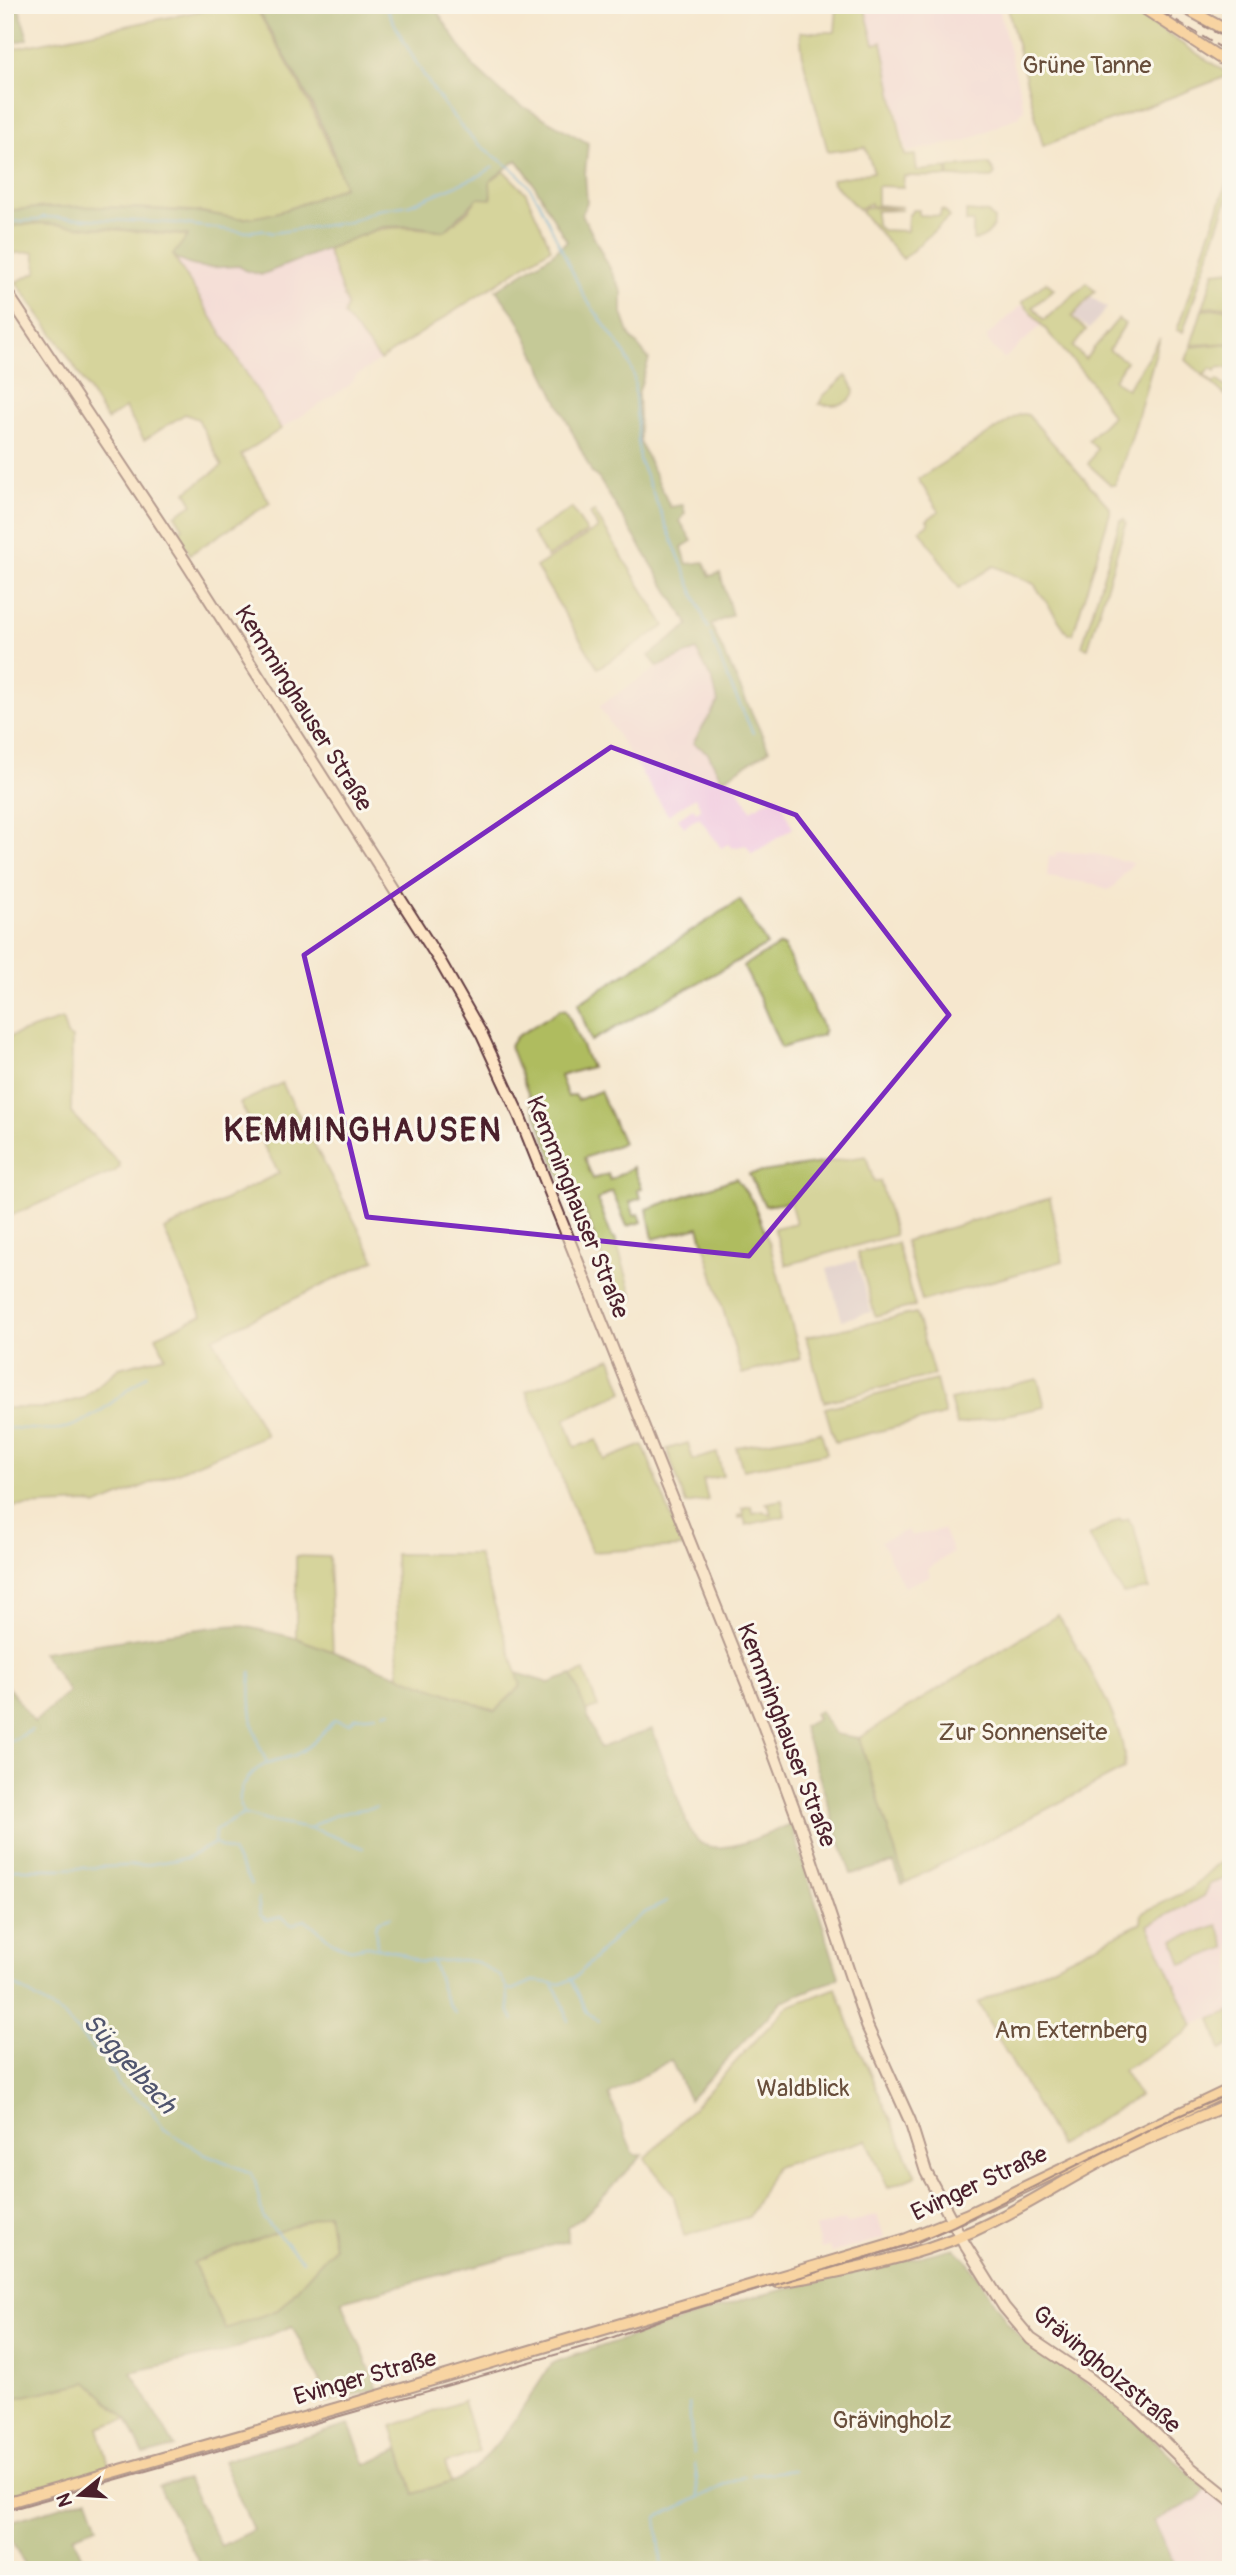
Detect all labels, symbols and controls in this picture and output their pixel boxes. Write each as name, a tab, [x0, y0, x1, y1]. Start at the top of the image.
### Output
park label: Grüne Tanne	[1023, 51, 1152, 80]
street label: Kemminghauser Straße	[228, 600, 379, 817]
street label: Kemminghauser Straße	[520, 1092, 635, 1323]
district label: KEMMINGHAUSEN	[223, 1111, 503, 1151]
street label: Kemminghauser Straße	[730, 1619, 843, 1851]
park label: Zur Sonnenseite	[939, 1718, 1108, 1747]
water label: Süggelbach	[76, 2007, 184, 2122]
park label: Am Externberg	[995, 2016, 1147, 2045]
park label: Waldblick	[756, 2074, 850, 2103]
street label: Evinger Straße	[907, 2139, 1052, 2228]
street label: Grävingholzstraße	[1027, 2299, 1187, 2440]
street label: Evinger Straße	[291, 2343, 440, 2412]
park label: Grävingholz	[833, 2406, 952, 2435]
north arrow	[46, 2460, 116, 2530]
text: N	[51, 2490, 78, 2510]

